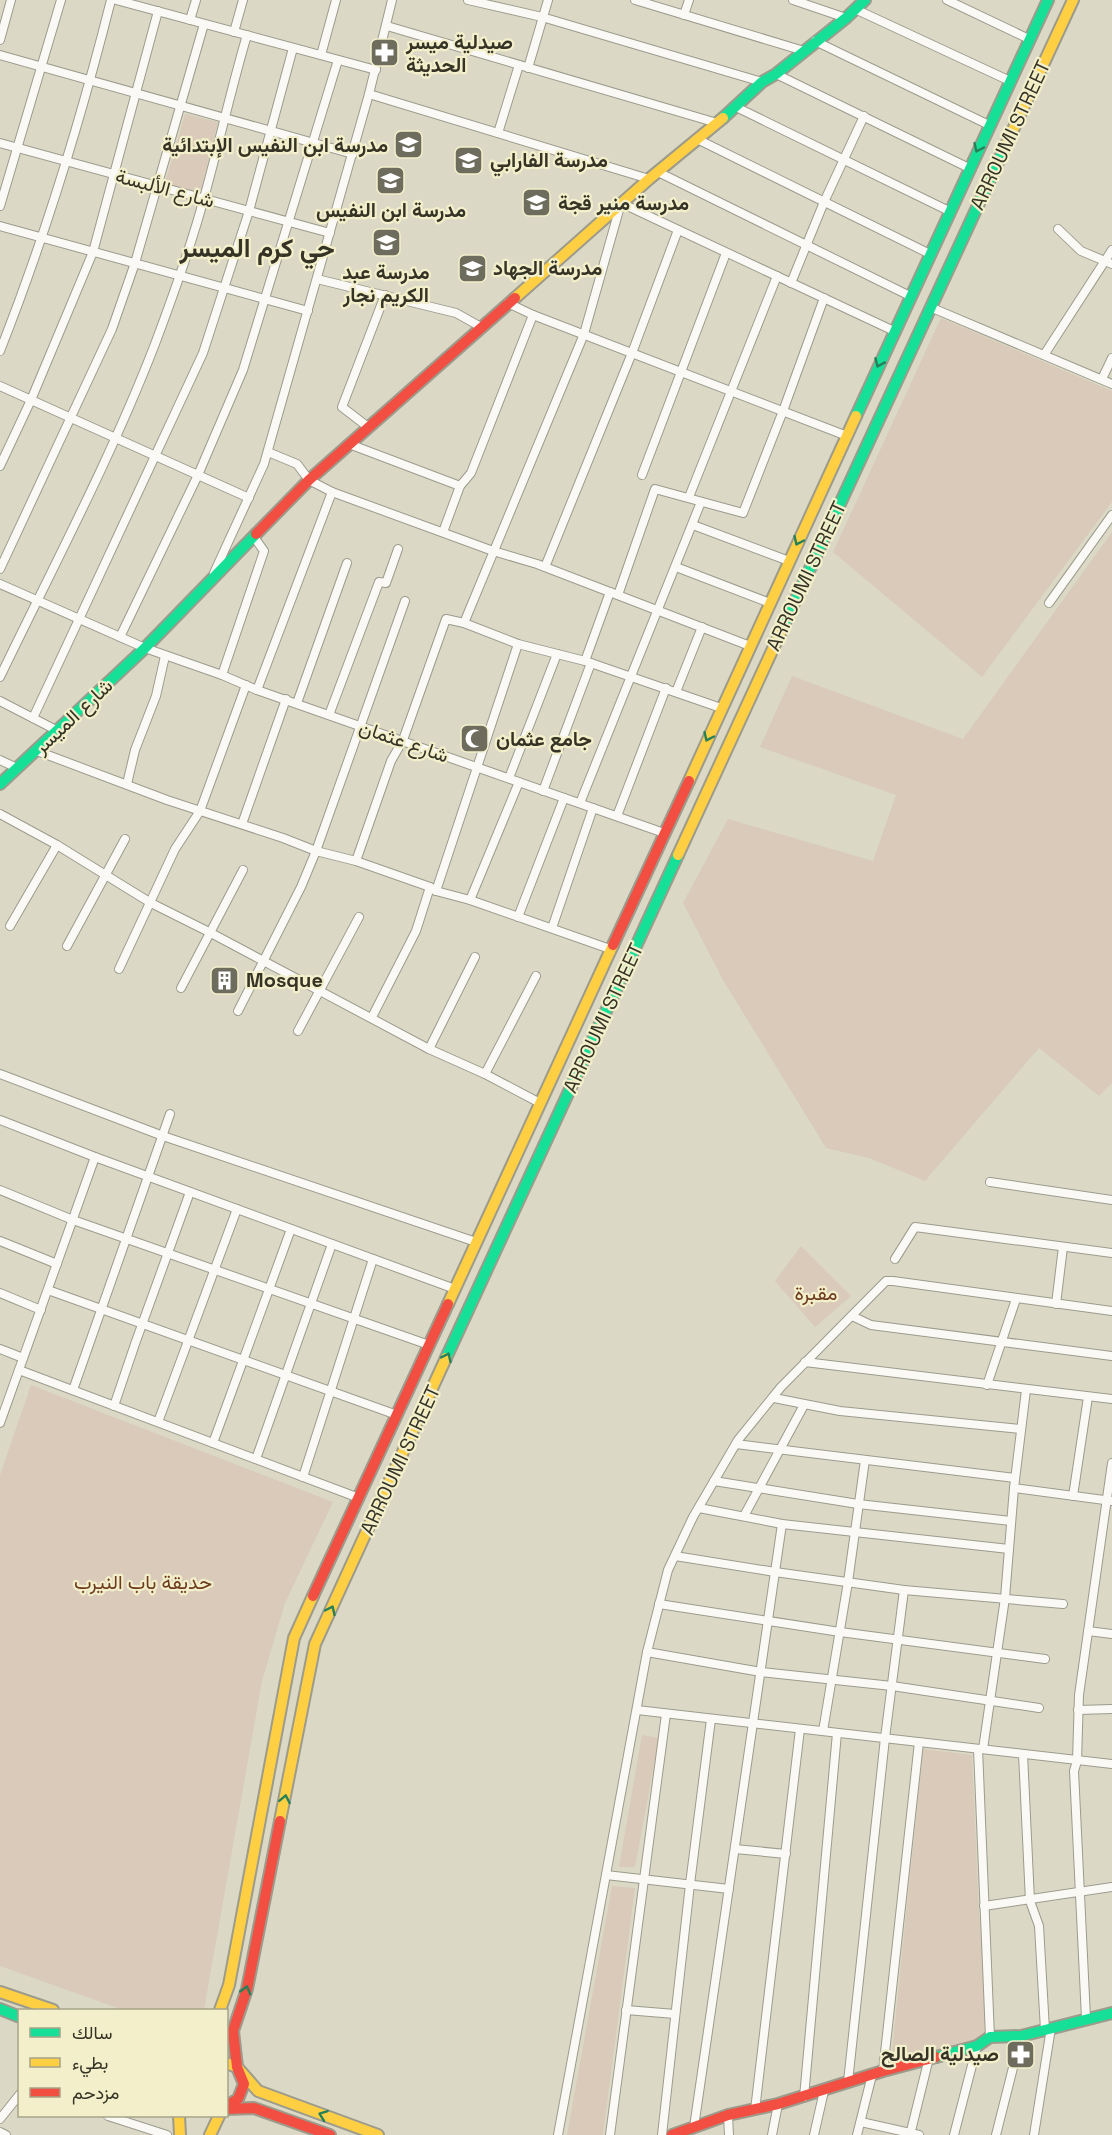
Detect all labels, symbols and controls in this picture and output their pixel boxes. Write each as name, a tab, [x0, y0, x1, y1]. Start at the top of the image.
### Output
place label: صيدلية ميسر الحديثة	[405, 29, 513, 78]
pharmacy icon: صيدلية ميسر الحديثة	[369, 37, 401, 69]
street label: ARROUMI STREET	[964, 56, 1056, 214]
school or university icon: مدرسة ابن النفيس الإبتدائية	[393, 129, 425, 161]
place label: مدرسة ابن النفيس الإبتدائية	[162, 132, 388, 158]
one-way arrow	[974, 142, 986, 153]
school or university icon: مدرسة الفارابي	[453, 144, 485, 176]
place label: مدرسة الفارابي	[490, 147, 608, 177]
street label: شارع الألبسة	[112, 162, 217, 215]
school or university icon: مدرسة ابن النفيس	[375, 164, 407, 196]
school or university icon: مدرسة منير قجة	[521, 187, 553, 219]
place label: مدرسة منير قجة	[558, 190, 689, 216]
place label: مدرسة ابن النفيس	[316, 197, 466, 223]
school or university icon: مدرسة عبد الكريم نجار	[370, 226, 402, 258]
district label: حي كرم الميسر	[178, 231, 335, 270]
school or university icon: مدرسة الجهاد	[456, 252, 488, 284]
place label: مدرسة الجهاد	[493, 255, 602, 281]
place label: مدرسة عبد الكريم نجار	[342, 259, 430, 308]
one-way arrow	[875, 357, 887, 368]
street label: ARROUMI STREET	[760, 497, 852, 655]
one-way arrow	[794, 534, 806, 545]
street label: شارع الميسر	[27, 673, 119, 761]
street label: شارع عثمان	[355, 714, 452, 769]
mosque icon: جامع عثمان	[459, 723, 491, 755]
place label: جامع عثمان	[496, 726, 592, 753]
one-way arrow	[703, 731, 715, 742]
street label: ARROUMI STREET	[557, 939, 649, 1097]
building icon: Mosque	[209, 964, 241, 996]
place label: Mosque	[246, 967, 323, 993]
park label: مقبرة	[794, 1280, 838, 1306]
one-way arrow	[440, 1352, 452, 1363]
street label: ARROUMI STREET	[354, 1381, 446, 1539]
park label: حديقة باب النيرب	[74, 1569, 212, 1595]
one-way arrow	[324, 1606, 336, 1617]
one-way arrow	[278, 1794, 291, 1804]
one-way arrow	[239, 1985, 251, 1996]
legend	[18, 2009, 228, 2117]
text: سالك	[72, 2021, 112, 2044]
pharmacy icon: صيدلية الصالح	[1004, 2038, 1036, 2070]
place label: صيدلية الصالح	[881, 2041, 999, 2068]
text: بطيء	[72, 2051, 108, 2078]
text: مزدحم	[72, 2081, 119, 2105]
one-way arrow	[318, 2109, 328, 2122]

